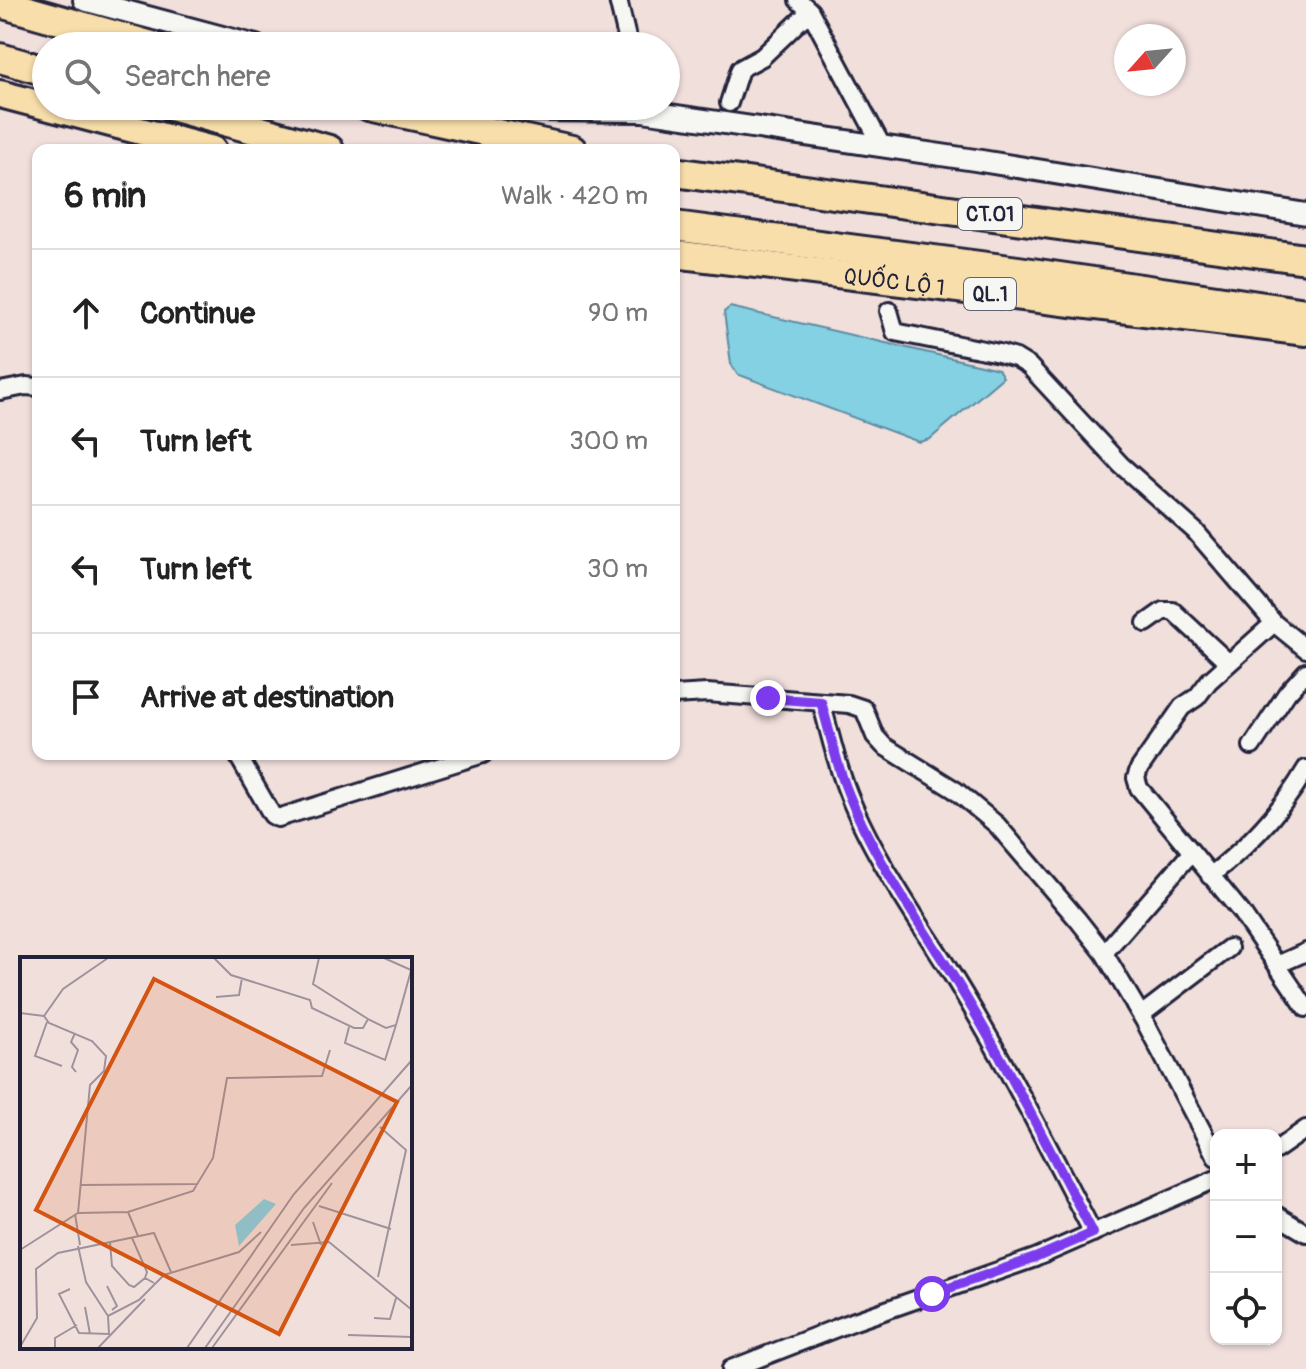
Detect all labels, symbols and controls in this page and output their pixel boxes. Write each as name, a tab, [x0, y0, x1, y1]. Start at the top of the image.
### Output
north arrow	[1114, 24, 1186, 96]
search box	[32, 32, 680, 120]
icon: search	[60, 54, 104, 98]
text: Search here	[124, 58, 271, 95]
text: 6 min	[64, 175, 146, 218]
text: Walk · 420 m	[501, 180, 648, 212]
road number: CT.01	[958, 198, 1022, 230]
street label: QUỐC LỘ 1	[842, 262, 946, 302]
road number: QL.1	[964, 278, 1016, 310]
icon: ahead	[64, 291, 108, 335]
text: Continue	[140, 295, 255, 332]
text: 90 m	[588, 297, 648, 329]
icon: left	[64, 419, 108, 463]
text: Turn left	[140, 423, 251, 460]
text: 300 m	[569, 425, 648, 457]
icon: left	[64, 547, 108, 591]
text: Turn left	[140, 551, 251, 588]
text: 30 m	[587, 553, 648, 585]
icon: arrive	[64, 675, 108, 719]
text: Arrive at destination	[140, 679, 394, 716]
route end	[750, 680, 786, 716]
inset map	[20, 957, 412, 1349]
map controls	[1210, 1129, 1282, 1345]
button: +	[1210, 1129, 1282, 1201]
button: −	[1210, 1201, 1282, 1273]
button: locate	[1210, 1273, 1282, 1345]
route start	[914, 1276, 950, 1312]

